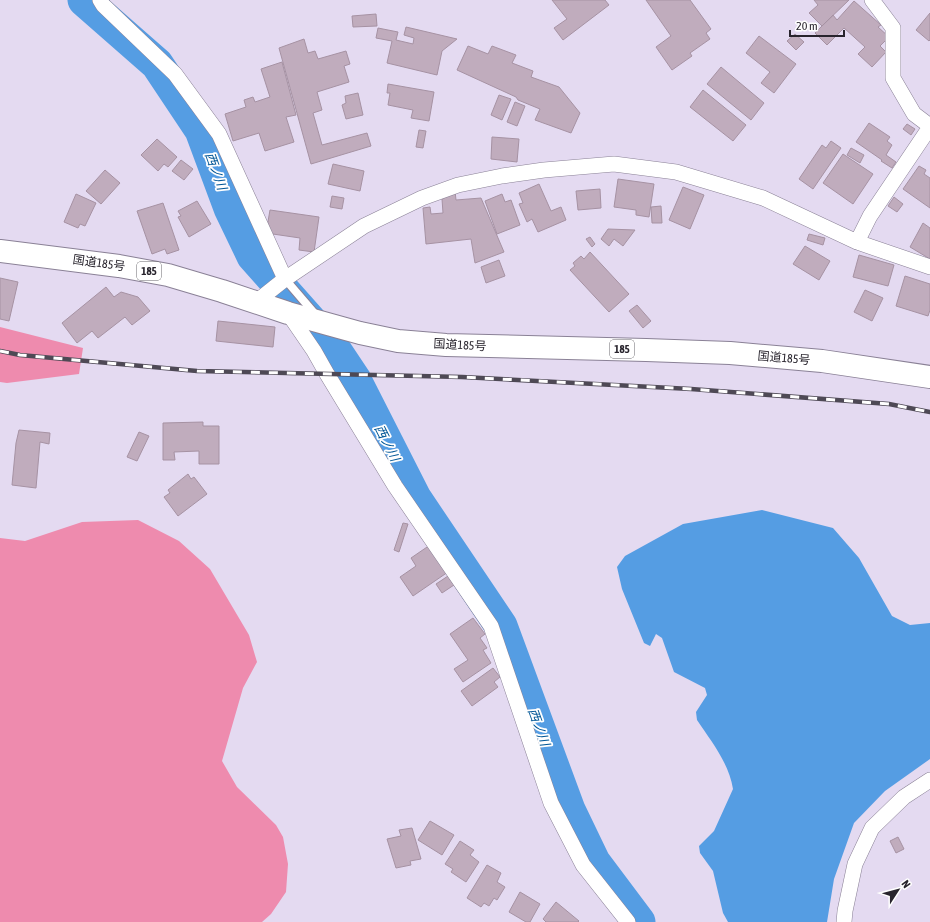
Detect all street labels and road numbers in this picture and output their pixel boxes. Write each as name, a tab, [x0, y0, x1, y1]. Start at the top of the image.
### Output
street label: 国道185号	[72, 252, 126, 274]
road number: 185	[137, 262, 161, 280]
street label: 国道185号	[433, 337, 487, 353]
road number: 185	[610, 340, 634, 358]
street label: 国道185号	[757, 349, 811, 367]

